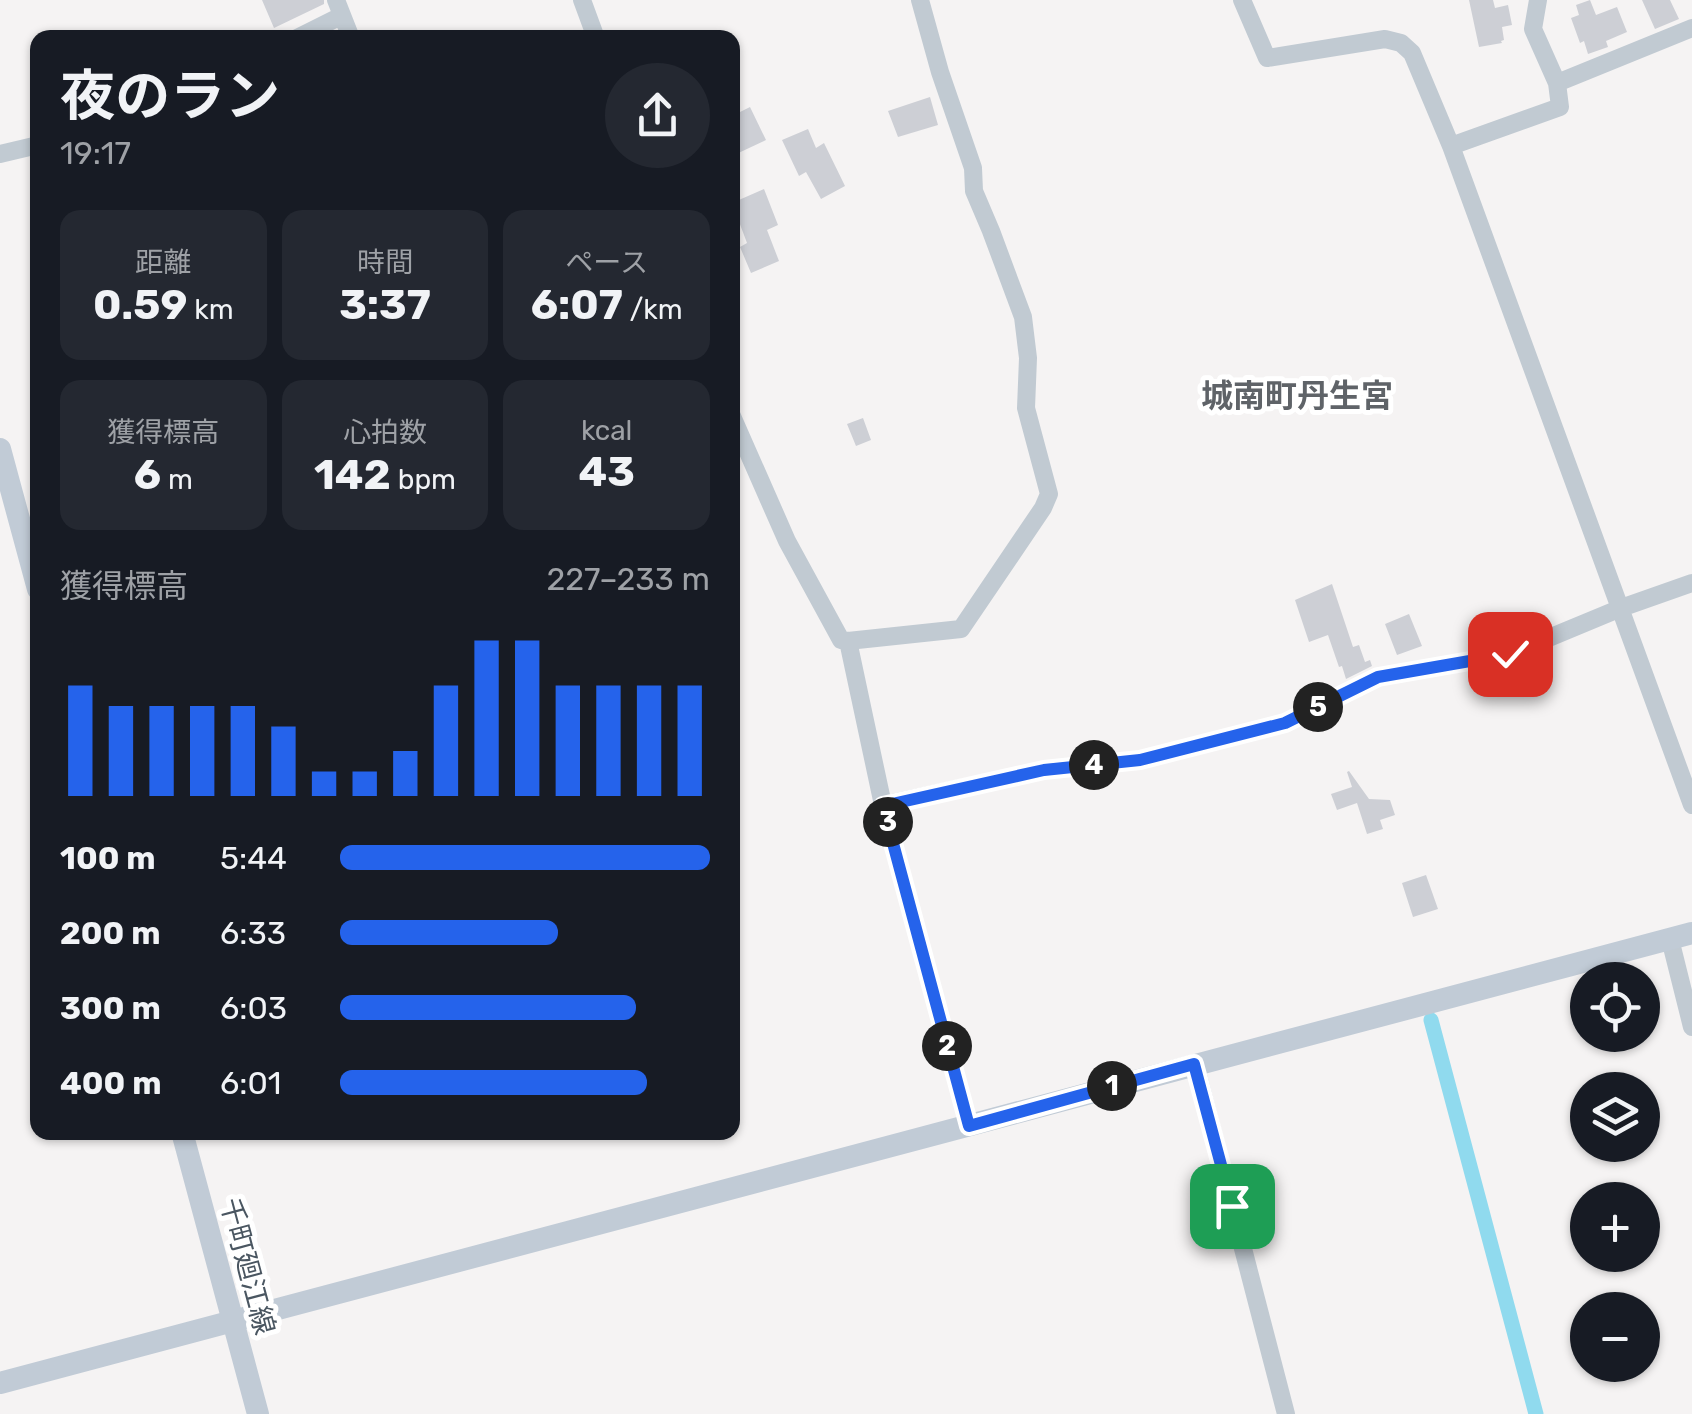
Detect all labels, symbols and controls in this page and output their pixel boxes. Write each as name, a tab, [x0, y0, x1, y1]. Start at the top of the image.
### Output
button: share	[605, 63, 710, 168]
text: 夜のラン	[60, 64, 280, 129]
text: 19:17	[60, 134, 131, 172]
text: 距離	[135, 246, 191, 279]
text: 時間	[357, 246, 413, 279]
text: ペース	[565, 246, 648, 279]
text: 0.59	[93, 280, 187, 330]
text: 3:37	[339, 280, 431, 330]
text: 6:07	[531, 280, 623, 330]
text: km	[187, 293, 234, 326]
text: /km	[623, 293, 683, 326]
district label: 城南町丹生宮	[1201, 377, 1393, 415]
text: kcal	[581, 414, 632, 447]
text: 獲得標高	[107, 416, 219, 449]
text: 心拍数	[343, 416, 427, 449]
text: 43	[578, 447, 635, 497]
text: 6	[134, 450, 161, 500]
text: 142	[314, 450, 391, 500]
text: m	[161, 463, 193, 496]
text: bpm	[391, 463, 456, 496]
text: 227–233 m	[546, 560, 710, 598]
text: 獲得標高	[60, 567, 188, 605]
pin	[1468, 612, 1553, 697]
icon: check	[1483, 627, 1538, 682]
pin: 5	[1293, 682, 1343, 732]
text: 5	[1309, 690, 1327, 723]
pin: 4	[1069, 740, 1119, 790]
text: 4	[1084, 748, 1104, 781]
pin: 3	[863, 797, 913, 847]
text: 3	[879, 805, 897, 838]
text: 100 m	[60, 839, 156, 877]
text: 5:44	[220, 839, 287, 877]
text: 200 m	[60, 914, 160, 952]
text: 6:33	[220, 914, 286, 952]
map controls	[1570, 962, 1660, 1382]
button: locate	[1570, 962, 1660, 1052]
text: 300 m	[60, 989, 161, 1027]
text: 6:03	[220, 989, 287, 1027]
pin: 2	[922, 1021, 972, 1071]
text: 2	[938, 1029, 956, 1062]
pin: 1	[1087, 1061, 1137, 1111]
text: 400 m	[60, 1064, 162, 1102]
text: 6:01	[220, 1064, 282, 1102]
text: 1	[1105, 1069, 1119, 1102]
button: layers	[1570, 1072, 1660, 1162]
pin	[1190, 1164, 1275, 1249]
icon: arrive	[1205, 1179, 1260, 1234]
button: +	[1570, 1182, 1660, 1272]
street label: 千町廻江線	[213, 1194, 282, 1338]
button: −	[1570, 1292, 1660, 1382]

